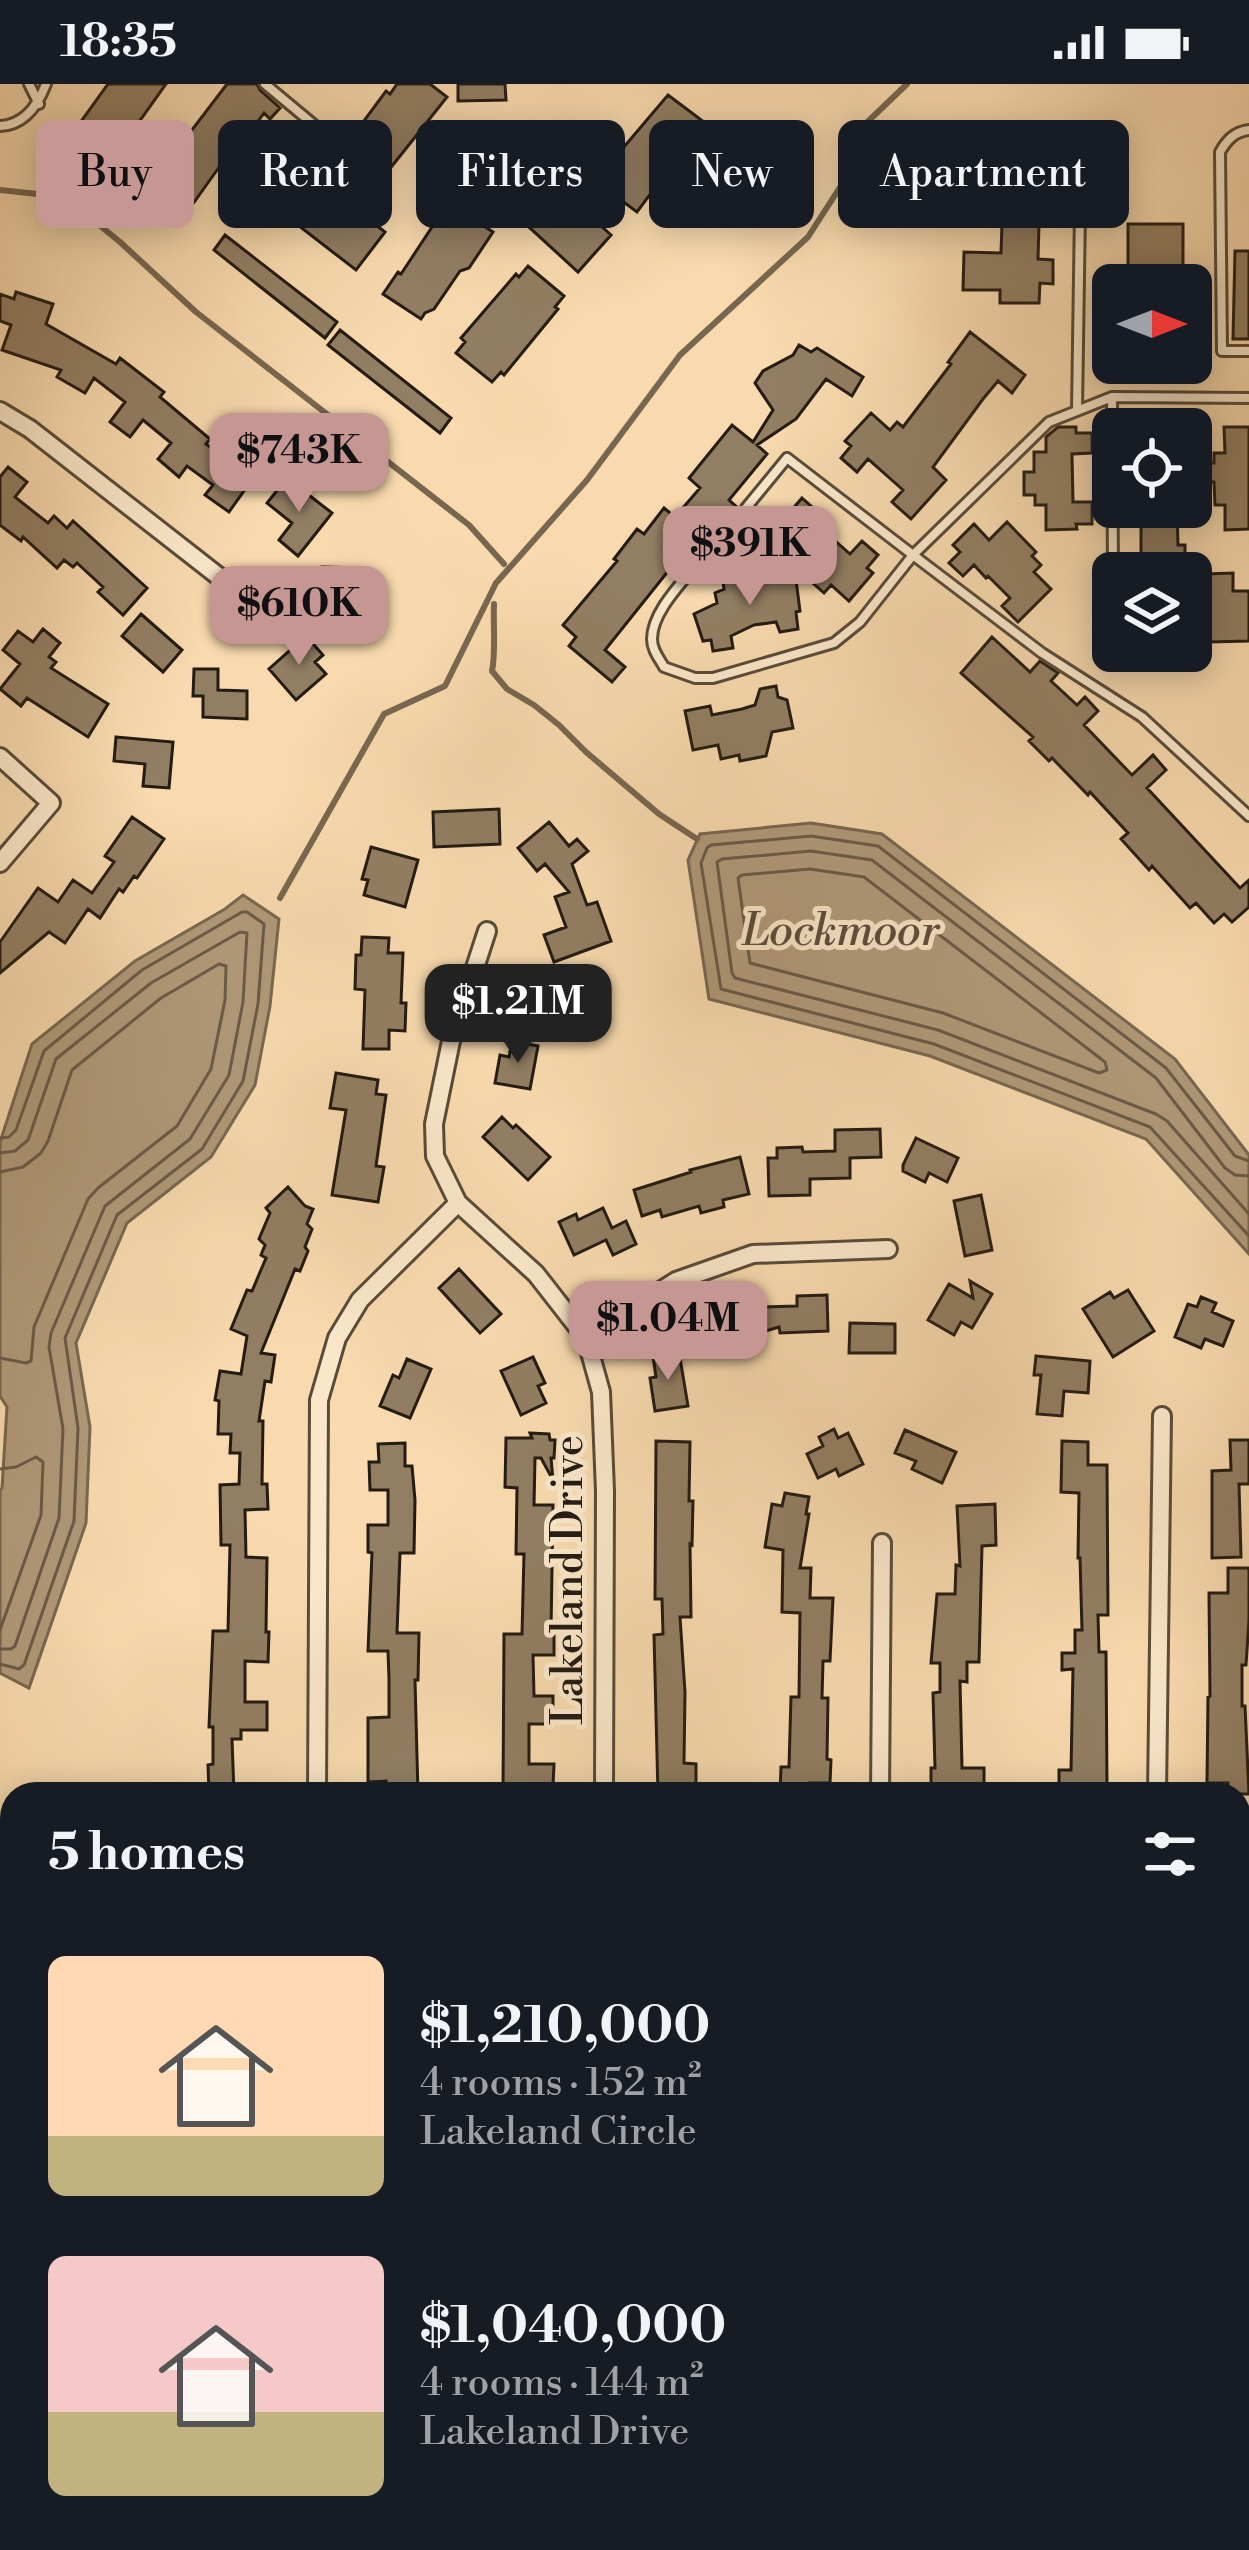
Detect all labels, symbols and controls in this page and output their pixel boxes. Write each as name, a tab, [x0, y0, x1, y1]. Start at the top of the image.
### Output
text: 18:35	[60, 14, 177, 71]
chip: Buy	[36, 120, 194, 228]
chip: Rent	[218, 120, 392, 228]
chip: Filters	[416, 120, 625, 228]
chip: New	[649, 120, 814, 228]
chip: Apartment	[838, 120, 1129, 228]
north arrow	[1092, 264, 1212, 384]
map controls	[1092, 264, 1212, 672]
button: locate	[1092, 408, 1212, 528]
pin: $743K	[215, 413, 383, 515]
text: $743K	[237, 427, 361, 476]
pin: $391K	[666, 506, 834, 608]
text: $391K	[690, 520, 810, 569]
button: layers	[1092, 552, 1212, 672]
pin: $610K	[215, 566, 383, 668]
text: $610K	[237, 580, 361, 629]
water label: Lockmoor	[741, 903, 941, 960]
pin: $1.21M	[420, 964, 616, 1066]
text: $1.21M	[452, 978, 584, 1027]
pin: $1.04M	[570, 1281, 766, 1383]
text: $1.04M	[596, 1295, 740, 1344]
street label: Lakeland Drive	[543, 1435, 596, 1725]
icon: filters	[1137, 1821, 1203, 1887]
text: 5 homes	[48, 1822, 245, 1886]
text: $1,210,000	[420, 1995, 710, 2059]
icon: home	[144, 2004, 288, 2148]
text: 4 rooms · 152 m²	[420, 2059, 702, 2108]
text: Lakeland Circle	[420, 2108, 697, 2157]
text: $1,040,000	[420, 2295, 726, 2359]
icon: home	[144, 2304, 288, 2448]
text: 4 rooms · 144 m²	[420, 2359, 704, 2408]
text: Lakeland Drive	[420, 2408, 689, 2457]

